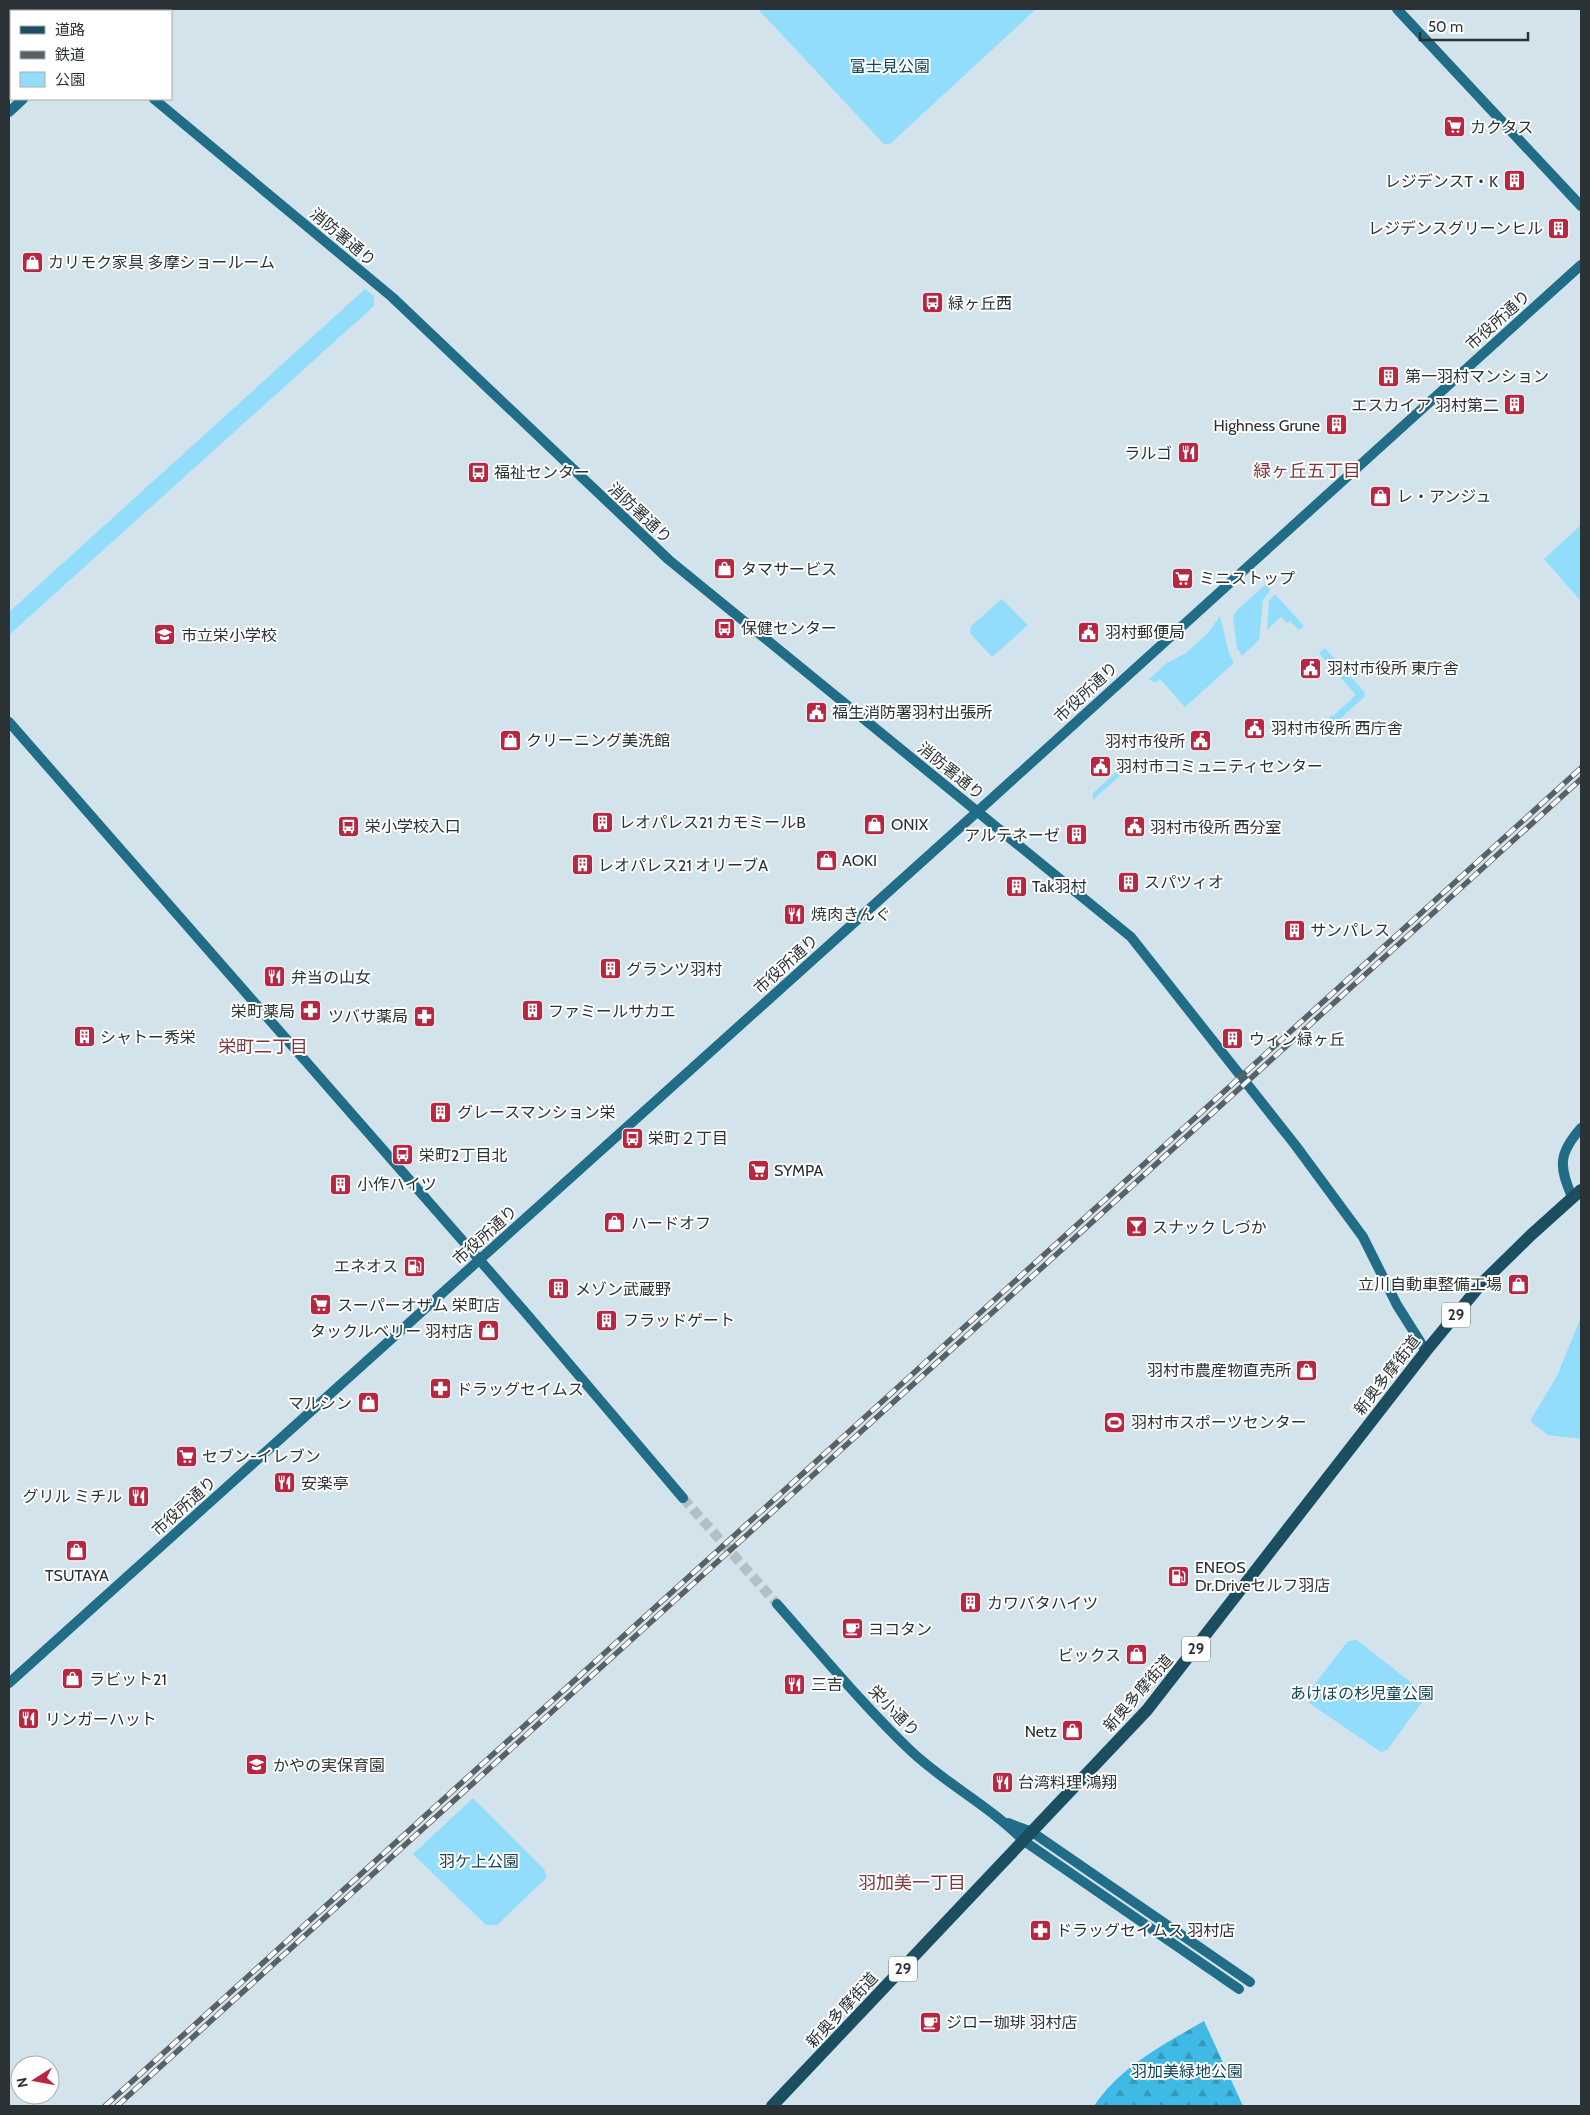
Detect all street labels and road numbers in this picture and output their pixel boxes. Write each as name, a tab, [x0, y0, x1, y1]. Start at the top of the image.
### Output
street label: 消防署通り	[306, 204, 380, 270]
street label: 市役所通り	[1462, 286, 1534, 354]
street label: 消防署通り	[604, 479, 676, 547]
street label: 市役所通り	[1050, 658, 1122, 726]
street label: 消防署通り	[914, 738, 988, 804]
street label: 市役所通り	[750, 930, 822, 998]
street label: 市役所通り	[449, 1201, 521, 1269]
road number: 29	[1442, 1302, 1470, 1328]
street label: 新奥多摩街道	[1350, 1331, 1424, 1419]
street label: 市役所通り	[148, 1472, 220, 1540]
road number: 29	[1182, 1636, 1210, 1662]
street label: 新奥多摩街道	[1099, 1651, 1177, 1735]
street label: 栄小通り	[865, 1681, 923, 1741]
road number: 29	[889, 1956, 917, 1982]
street label: 新奥多摩街道	[802, 1968, 882, 2052]

